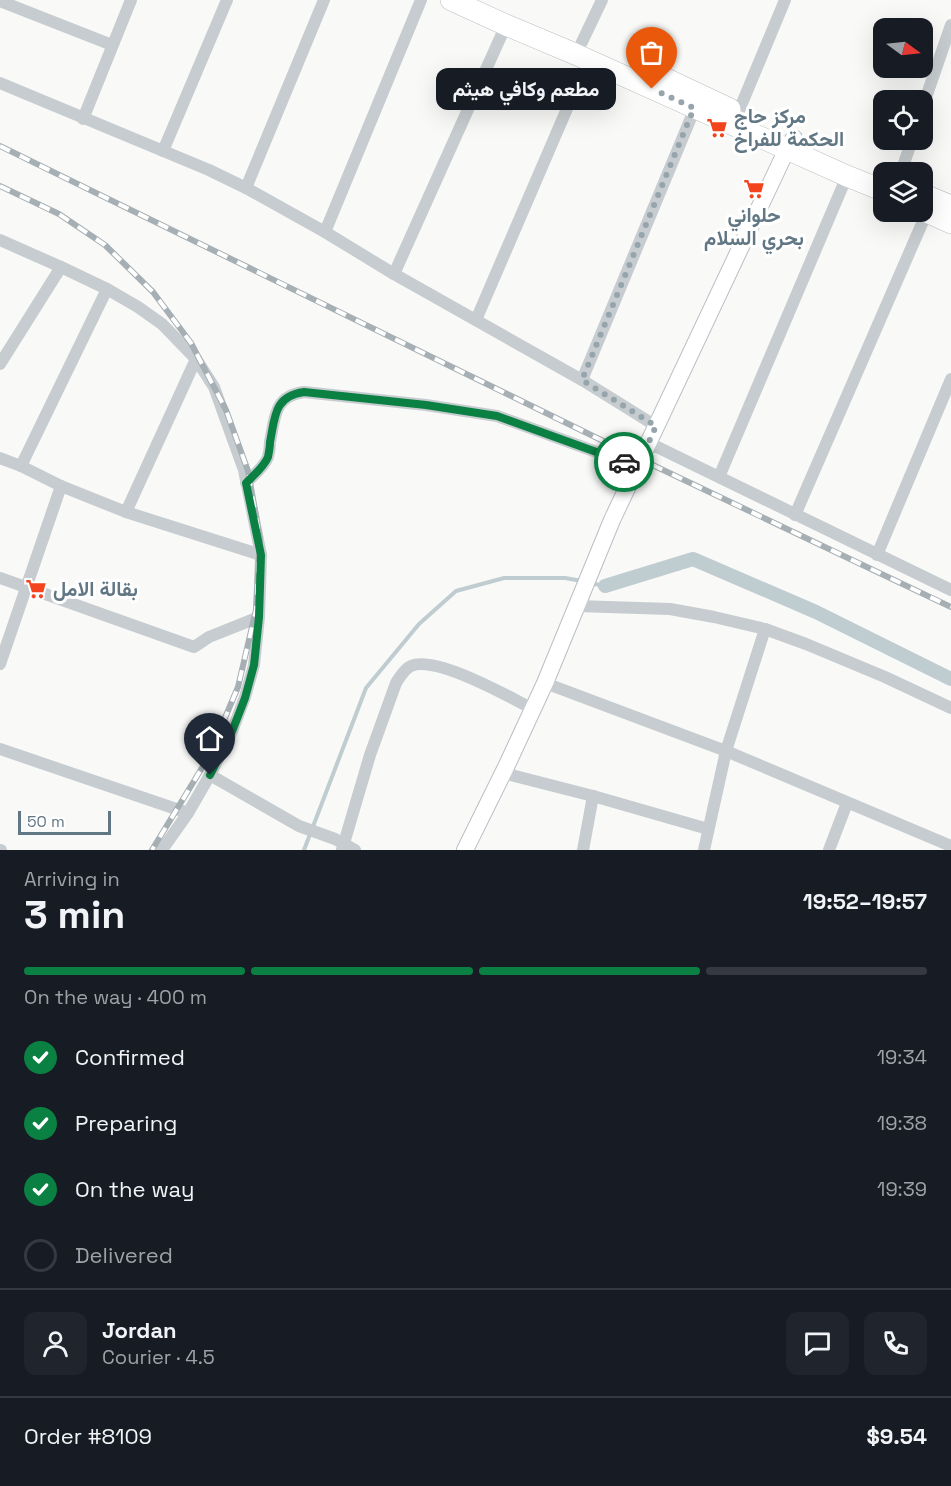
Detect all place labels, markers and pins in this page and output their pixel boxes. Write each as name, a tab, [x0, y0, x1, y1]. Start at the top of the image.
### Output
pin	[626, 27, 677, 89]
callout: مطعم وكافي هيثم	[436, 68, 616, 110]
place label: مركز حاج الحكمة للفراخ	[734, 103, 844, 153]
supermarket icon: مركز حاج الحكمة للفراخ	[705, 116, 729, 140]
supermarket icon: حلواني بحري السلام	[742, 177, 766, 201]
place label: حلواني بحري السلام	[704, 202, 804, 255]
place label: بقالة الامل	[53, 576, 138, 602]
supermarket icon: بقالة الامل	[24, 577, 48, 601]
pin	[184, 713, 235, 775]

